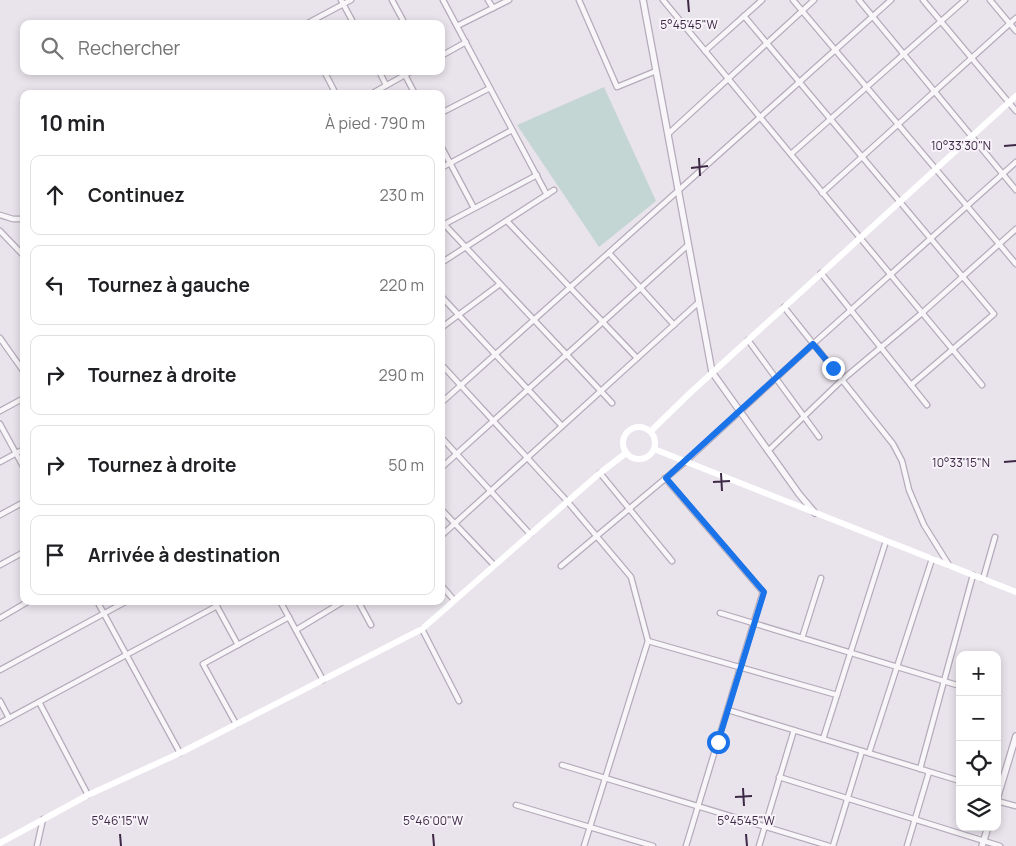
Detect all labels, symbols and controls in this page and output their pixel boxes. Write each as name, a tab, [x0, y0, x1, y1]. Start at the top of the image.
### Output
text: 5°45'45"W	[660, 16, 718, 33]
search box	[20, 20, 445, 75]
icon: search	[38, 34, 66, 62]
text: Rechercher	[78, 35, 180, 61]
text: 10 min	[40, 109, 105, 137]
text: À pied · 790 m	[325, 112, 425, 134]
text: 10°33'30"N	[931, 137, 991, 154]
icon: ahead	[41, 181, 69, 209]
text: Continuez	[88, 182, 185, 208]
text: 230 m	[380, 184, 424, 206]
icon: left	[41, 271, 69, 299]
text: Tournez à gauche	[88, 272, 250, 298]
text: 220 m	[379, 274, 424, 296]
route end	[822, 357, 845, 380]
icon: right	[41, 361, 69, 389]
text: Tournez à droite	[88, 362, 236, 388]
text: 290 m	[378, 364, 424, 386]
icon: right	[41, 451, 69, 479]
text: Tournez à droite	[88, 452, 236, 478]
text: 50 m	[388, 454, 424, 476]
text: 10°33'15"N	[932, 454, 990, 471]
icon: arrive	[41, 541, 69, 569]
text: Arrivée à destination	[88, 542, 280, 568]
map controls	[956, 651, 1001, 831]
button: +	[956, 651, 1001, 696]
button: −	[956, 696, 1001, 741]
route start	[707, 731, 730, 754]
button: locate	[956, 741, 1001, 786]
button: layers	[956, 786, 1001, 831]
text: 5°46'15"W	[92, 812, 149, 829]
text: 5°46'00"W	[403, 812, 464, 829]
text: 5°45'45"W	[717, 812, 775, 829]

